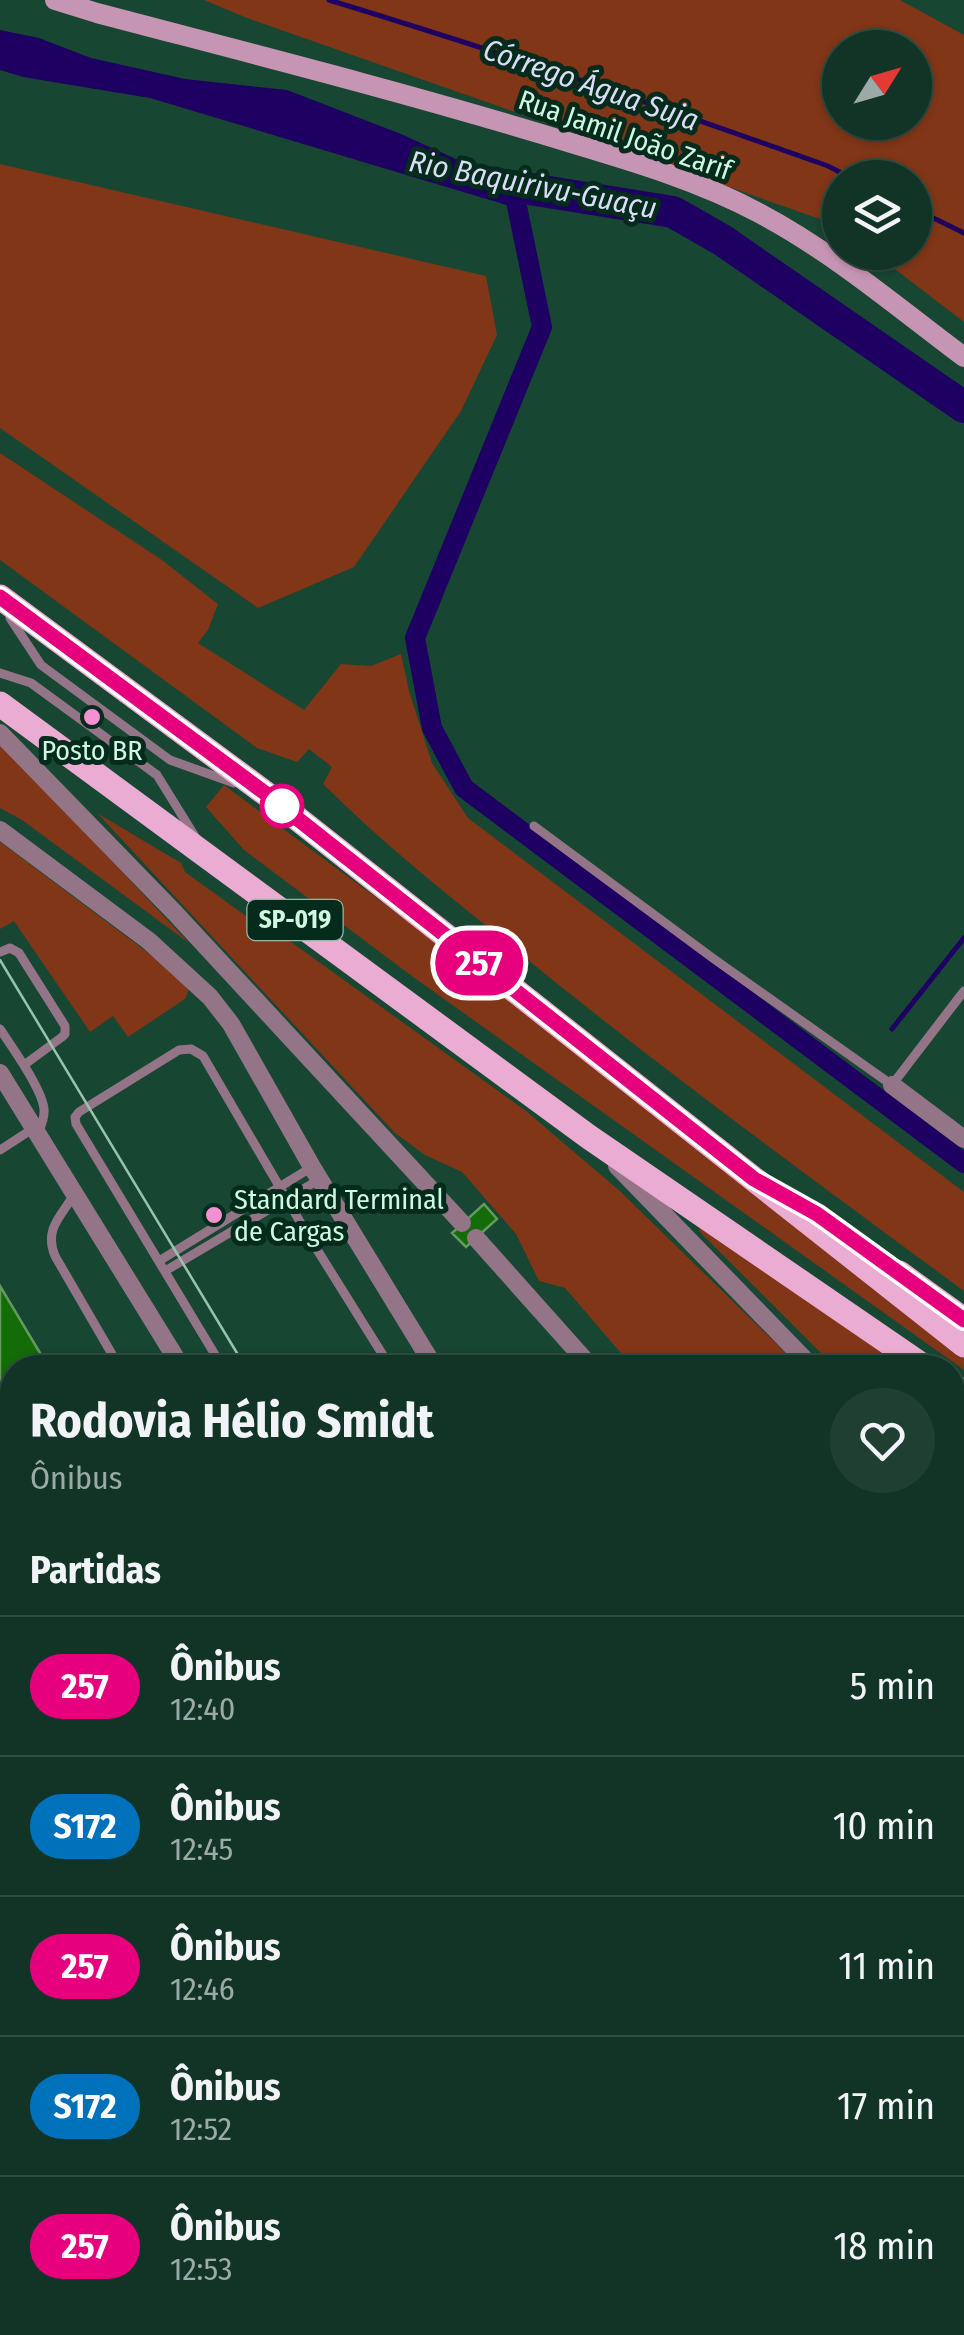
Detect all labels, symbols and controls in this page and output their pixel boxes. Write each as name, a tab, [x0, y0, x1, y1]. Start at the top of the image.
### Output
north arrow	[822, 30, 932, 140]
map controls	[822, 30, 932, 270]
water label: Córrego Água Suja	[479, 31, 703, 139]
street label: Rua Jamil João Zarif	[514, 83, 738, 188]
water label: Rio Baquirivu-Guaçu	[406, 143, 660, 227]
button: layers	[822, 160, 932, 270]
marker: Posto BR	[81, 706, 103, 728]
place label: Posto BR	[41, 734, 143, 767]
unlabelled marker	[261, 785, 303, 827]
road number: SP-019	[248, 900, 342, 940]
line badge: 257	[422, 930, 536, 996]
text: 257	[455, 942, 503, 984]
place label: Standard Terminal de Cargas	[234, 1183, 444, 1248]
marker: Standard Terminal de Cargas	[203, 1204, 225, 1226]
button: heart	[830, 1388, 935, 1493]
text: Rodovia Hélio Smidt	[30, 1392, 434, 1450]
text: Ônibus	[30, 1459, 122, 1497]
text: Partidas	[30, 1547, 161, 1593]
text: Ônibus	[170, 1644, 281, 1690]
text: 5 min	[850, 1663, 935, 1709]
text: 257	[61, 1665, 109, 1707]
text: 12:40	[170, 1690, 235, 1728]
text: Ônibus	[170, 1784, 281, 1830]
text: 10 min	[833, 1803, 935, 1849]
text: S172	[54, 1805, 116, 1847]
text: 12:45	[170, 1830, 233, 1868]
text: Ônibus	[170, 1924, 281, 1970]
text: 11 min	[838, 1943, 935, 1989]
text: 257	[61, 1945, 109, 1987]
text: 12:46	[170, 1970, 235, 2008]
text: Ônibus	[170, 2064, 281, 2110]
text: 17 min	[837, 2083, 935, 2129]
text: S172	[54, 2085, 116, 2127]
text: 12:52	[170, 2110, 232, 2148]
text: Ônibus	[170, 2204, 281, 2250]
text: 18 min	[833, 2223, 935, 2269]
text: 257	[61, 2225, 109, 2267]
text: 12:53	[170, 2250, 232, 2288]

